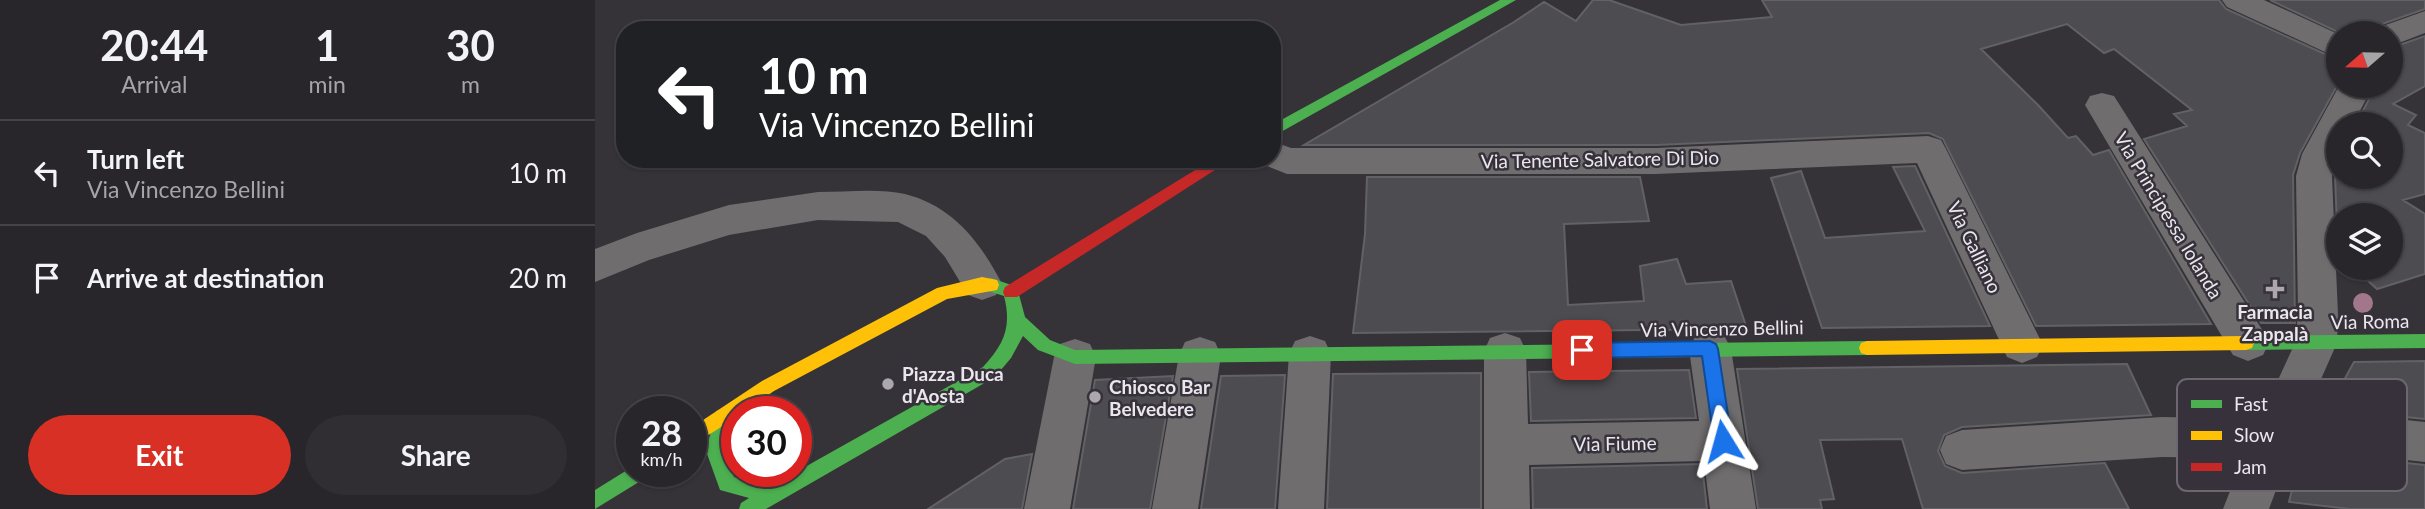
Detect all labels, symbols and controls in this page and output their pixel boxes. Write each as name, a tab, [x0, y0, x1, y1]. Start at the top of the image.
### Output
text: 20:44	[100, 20, 208, 70]
text: 1	[315, 20, 339, 70]
text: 30	[446, 20, 495, 70]
north arrow	[2326, 21, 2403, 98]
map controls	[2326, 21, 2403, 280]
text: 10 m	[759, 46, 869, 104]
icon: left	[644, 49, 735, 140]
text: Arrival	[121, 70, 187, 98]
text: min	[309, 70, 346, 98]
text: m	[461, 70, 480, 98]
text: Via Vincenzo Bellini	[759, 105, 1034, 144]
button: search	[2326, 112, 2403, 189]
street label: Via Principessa Iolanda	[2110, 127, 2228, 303]
text: Turn left	[87, 143, 184, 175]
street label: Via Tenente Salvatore Di Dio	[1481, 145, 1719, 173]
icon: left	[28, 154, 66, 192]
text: 10 m	[509, 157, 567, 189]
text: Via Vincenzo Bellini	[87, 175, 285, 203]
street label: Via Galliano	[1943, 197, 2007, 297]
button: layers	[2326, 203, 2403, 280]
icon: arrive	[28, 259, 66, 297]
text: Arrive at destination	[87, 262, 324, 294]
text: 20 m	[509, 262, 567, 294]
marker: Farmacia Zappalà	[2267, 281, 2283, 297]
place label: Farmacia Zappalà	[2237, 300, 2313, 345]
street label: Via Roma	[2330, 309, 2410, 333]
street label: Via Vincenzo Bellini	[1640, 315, 1804, 341]
pin	[1552, 320, 1612, 380]
icon: arrive	[1563, 331, 1601, 369]
place label: Piazza Duca d'Aosta	[902, 362, 1004, 407]
place label: Chiosco Bar Belvedere	[1109, 375, 1211, 420]
marker: Piazza Duca d'Aosta	[880, 376, 896, 392]
legend	[2177, 379, 2407, 491]
marker: Chiosco Bar Belvedere	[1087, 389, 1103, 405]
text: Fast	[2234, 392, 2268, 415]
speed limit sign: 30	[721, 396, 812, 487]
position arrow	[1686, 404, 1760, 478]
text: 28	[641, 411, 682, 453]
button: Exit	[28, 415, 291, 495]
button: Share	[305, 415, 567, 495]
text: Slow	[2234, 423, 2274, 446]
street label: Via Fiume	[1573, 431, 1657, 455]
text: km/h	[640, 448, 683, 470]
text: Jam	[2234, 455, 2267, 478]

